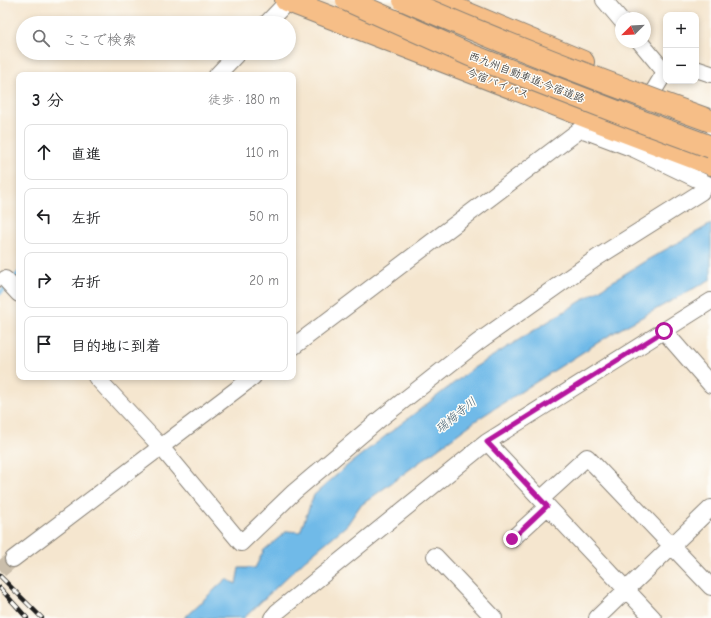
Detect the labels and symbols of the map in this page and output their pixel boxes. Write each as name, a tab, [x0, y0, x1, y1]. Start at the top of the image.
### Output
north arrow	[615, 12, 651, 48]
street label: 西九州自動車道;今宿道路	[467, 49, 587, 106]
street label: 今宿バイパス	[465, 66, 531, 101]
route start	[655, 322, 673, 340]
water label: 瑞梅寺川	[433, 394, 479, 436]
route end	[503, 530, 521, 548]

